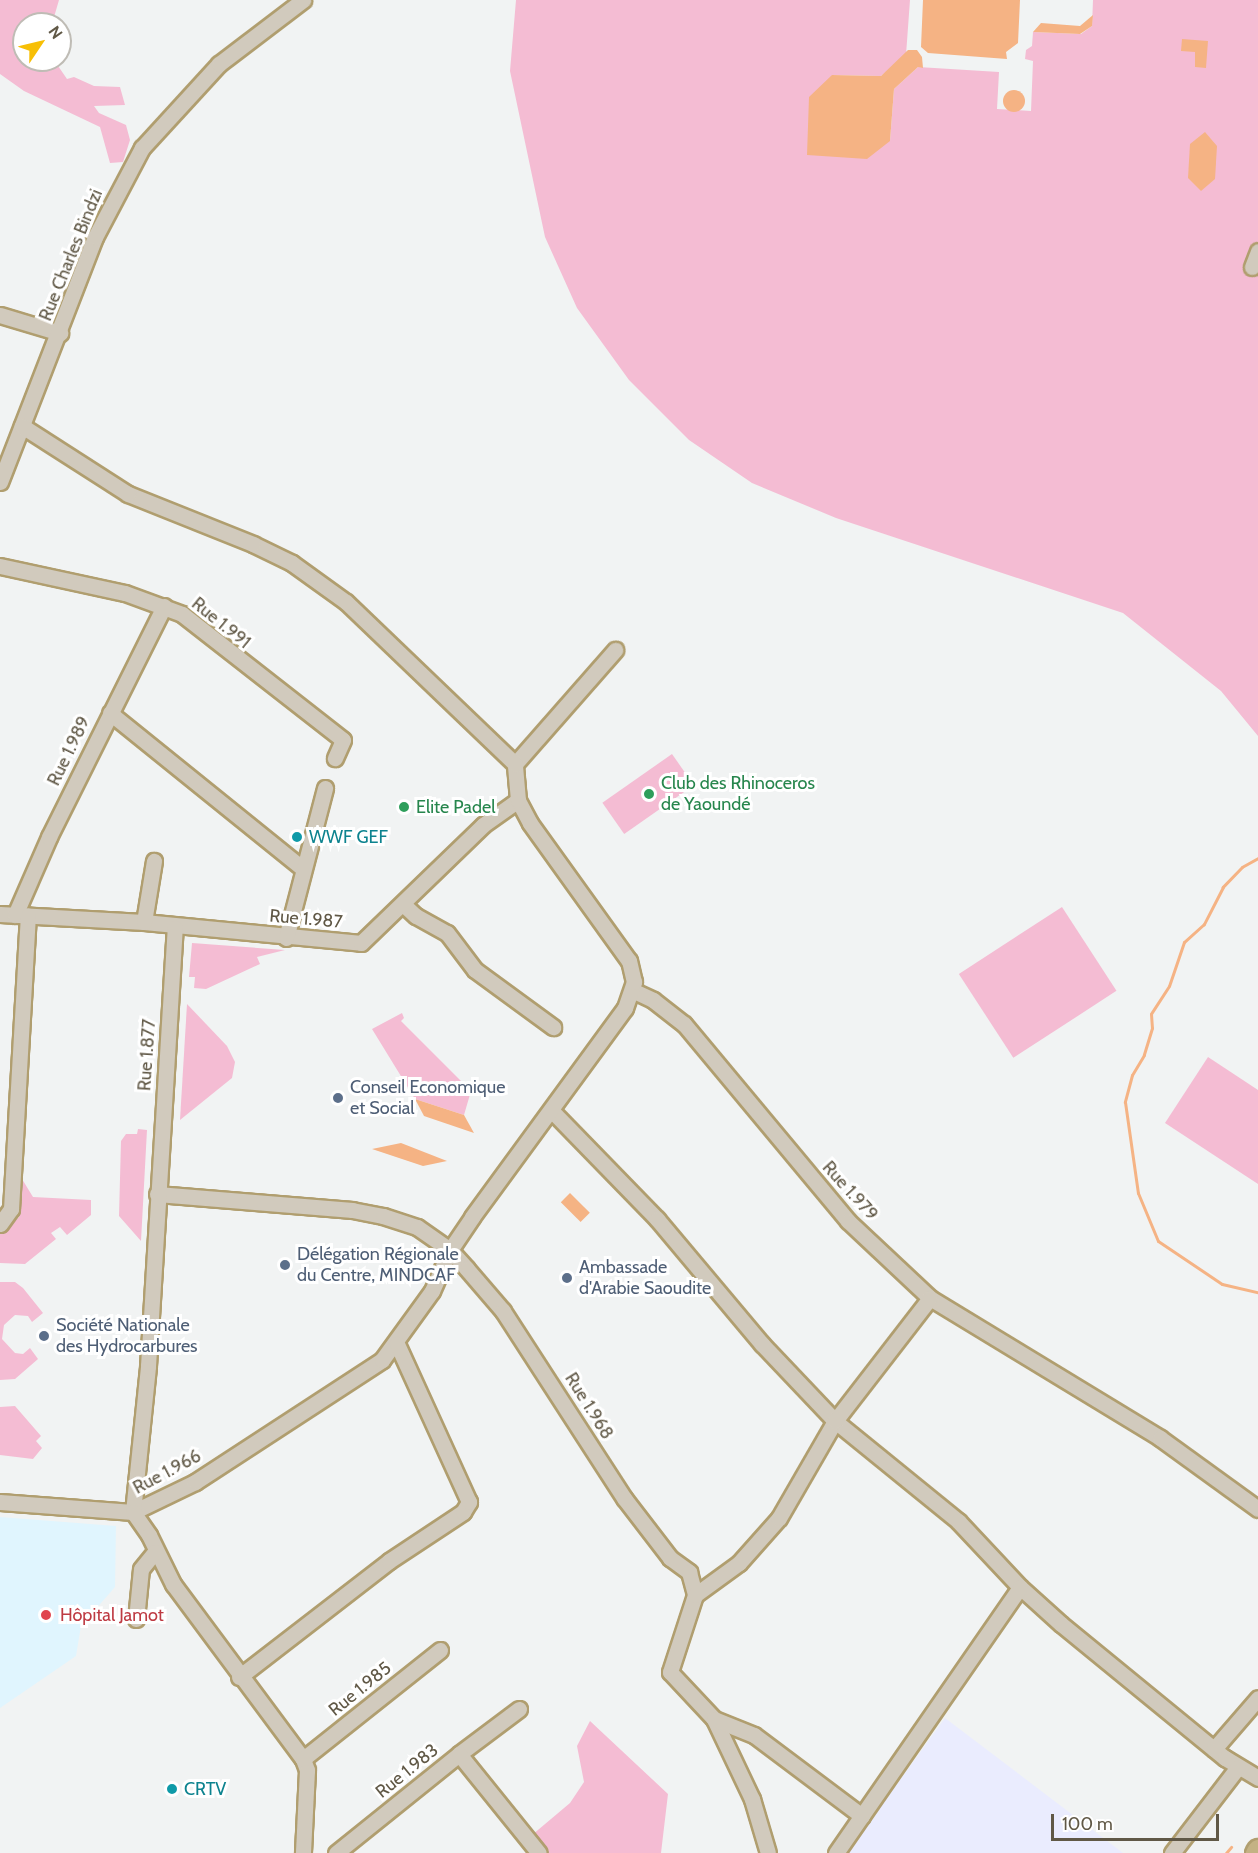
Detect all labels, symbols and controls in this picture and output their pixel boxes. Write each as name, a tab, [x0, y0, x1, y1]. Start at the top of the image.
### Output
north arrow	[12, 12, 72, 72]
text: N	[44, 22, 67, 43]
street label: Rue Charles Bindzi	[35, 186, 107, 324]
street label: Rue 1.991	[187, 593, 255, 653]
street label: Rue 1.989	[43, 713, 95, 789]
place label: Club des Rhinoceros de Yaoundé	[661, 773, 815, 816]
marker: Club des Rhinoceros de Yaoundé	[642, 787, 656, 801]
place label: Elite Padel	[416, 796, 495, 818]
marker: Elite Padel	[397, 800, 411, 814]
place label: WWF GEF	[309, 826, 388, 848]
marker: WWF GEF	[290, 830, 304, 844]
street label: Rue 1.987	[269, 905, 343, 933]
street label: Rue 1.877	[134, 1018, 160, 1092]
place label: Conseil Economique et Social	[350, 1077, 505, 1120]
marker: Conseil Economique et Social	[331, 1091, 345, 1105]
street label: Rue 1.979	[818, 1157, 882, 1225]
place label: Délégation Régionale du Centre, MINDCAF	[297, 1244, 459, 1286]
place label: Ambassade d'Arabie Saoudite	[579, 1257, 711, 1300]
marker: Délégation Régionale du Centre, MINDCAF	[278, 1258, 292, 1272]
marker: Ambassade d'Arabie Saoudite	[560, 1271, 574, 1285]
place label: Société Nationale des Hydrocarbures	[56, 1315, 198, 1358]
marker: Société Nationale des Hydrocarbures	[37, 1329, 51, 1343]
street label: Rue 1.968	[560, 1369, 618, 1443]
street label: Rue 1.966	[129, 1445, 205, 1499]
place label: Hôpital Jamot	[60, 1604, 164, 1626]
marker: Hôpital Jamot	[37, 1606, 55, 1624]
street label: Rue 1.985	[325, 1657, 395, 1721]
street label: Rue 1.983	[372, 1739, 442, 1803]
place label: CRTV	[184, 1778, 226, 1800]
marker: CRTV	[165, 1782, 179, 1796]
scale bar	[1054, 1802, 1222, 1840]
text: 100 m	[1062, 1813, 1113, 1835]

